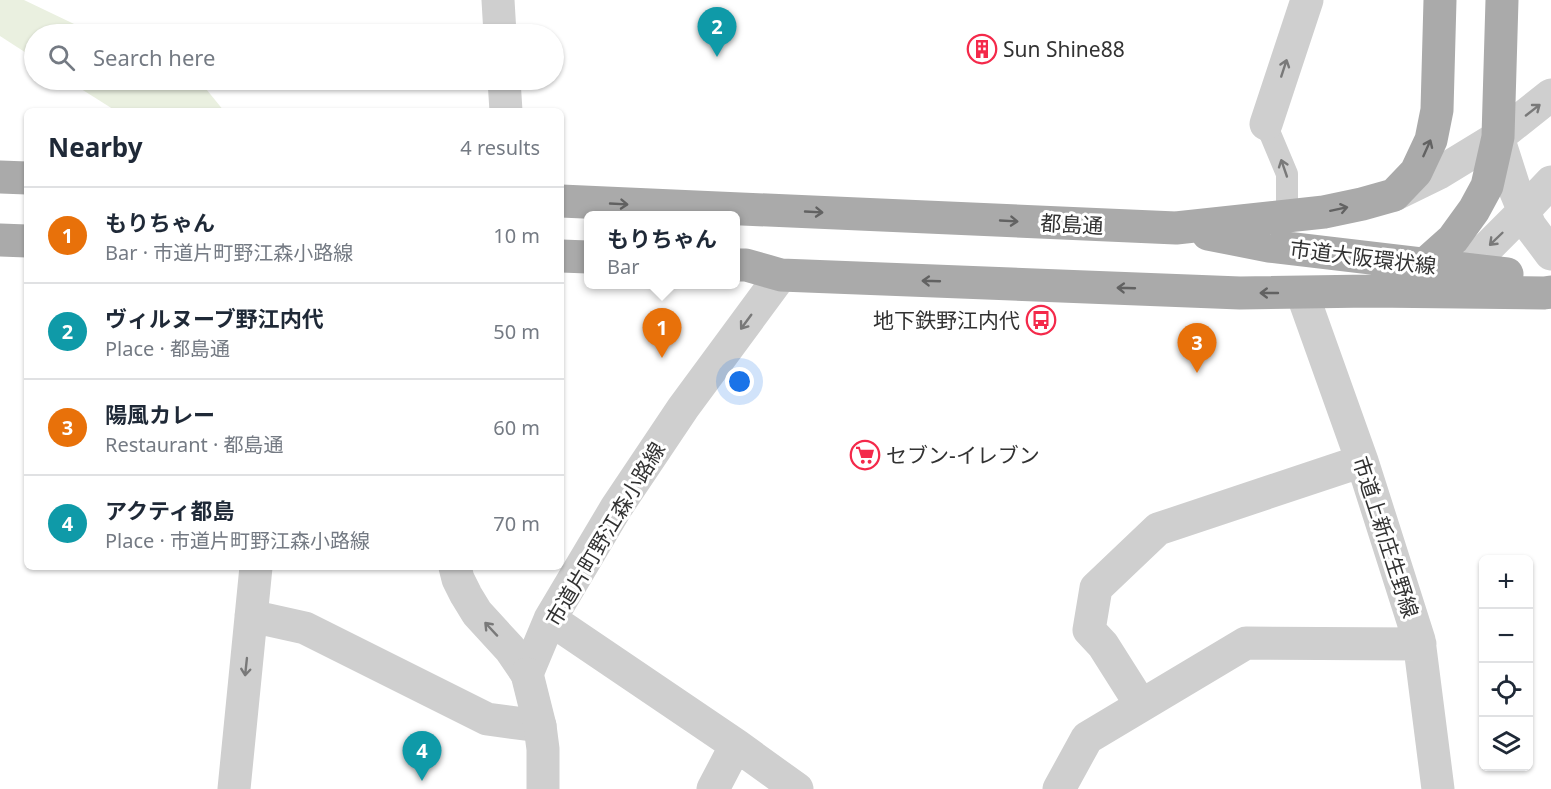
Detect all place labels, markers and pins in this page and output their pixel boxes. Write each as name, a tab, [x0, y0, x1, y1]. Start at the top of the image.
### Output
pin: 2	[698, 8, 736, 57]
building icon: Sun Shine88	[966, 33, 998, 65]
place label: Sun Shine88	[1003, 35, 1125, 63]
bus stop icon: 地下鉄野江内代	[1025, 304, 1057, 336]
place label: 地下鉄野江内代	[873, 306, 1020, 334]
pin: 1	[642, 308, 682, 358]
pin: 3	[1178, 324, 1216, 373]
supermarket icon: セブン-イレブン	[849, 439, 881, 471]
place label: セブン-イレブン	[886, 441, 1040, 469]
pin: 4	[402, 732, 442, 781]

